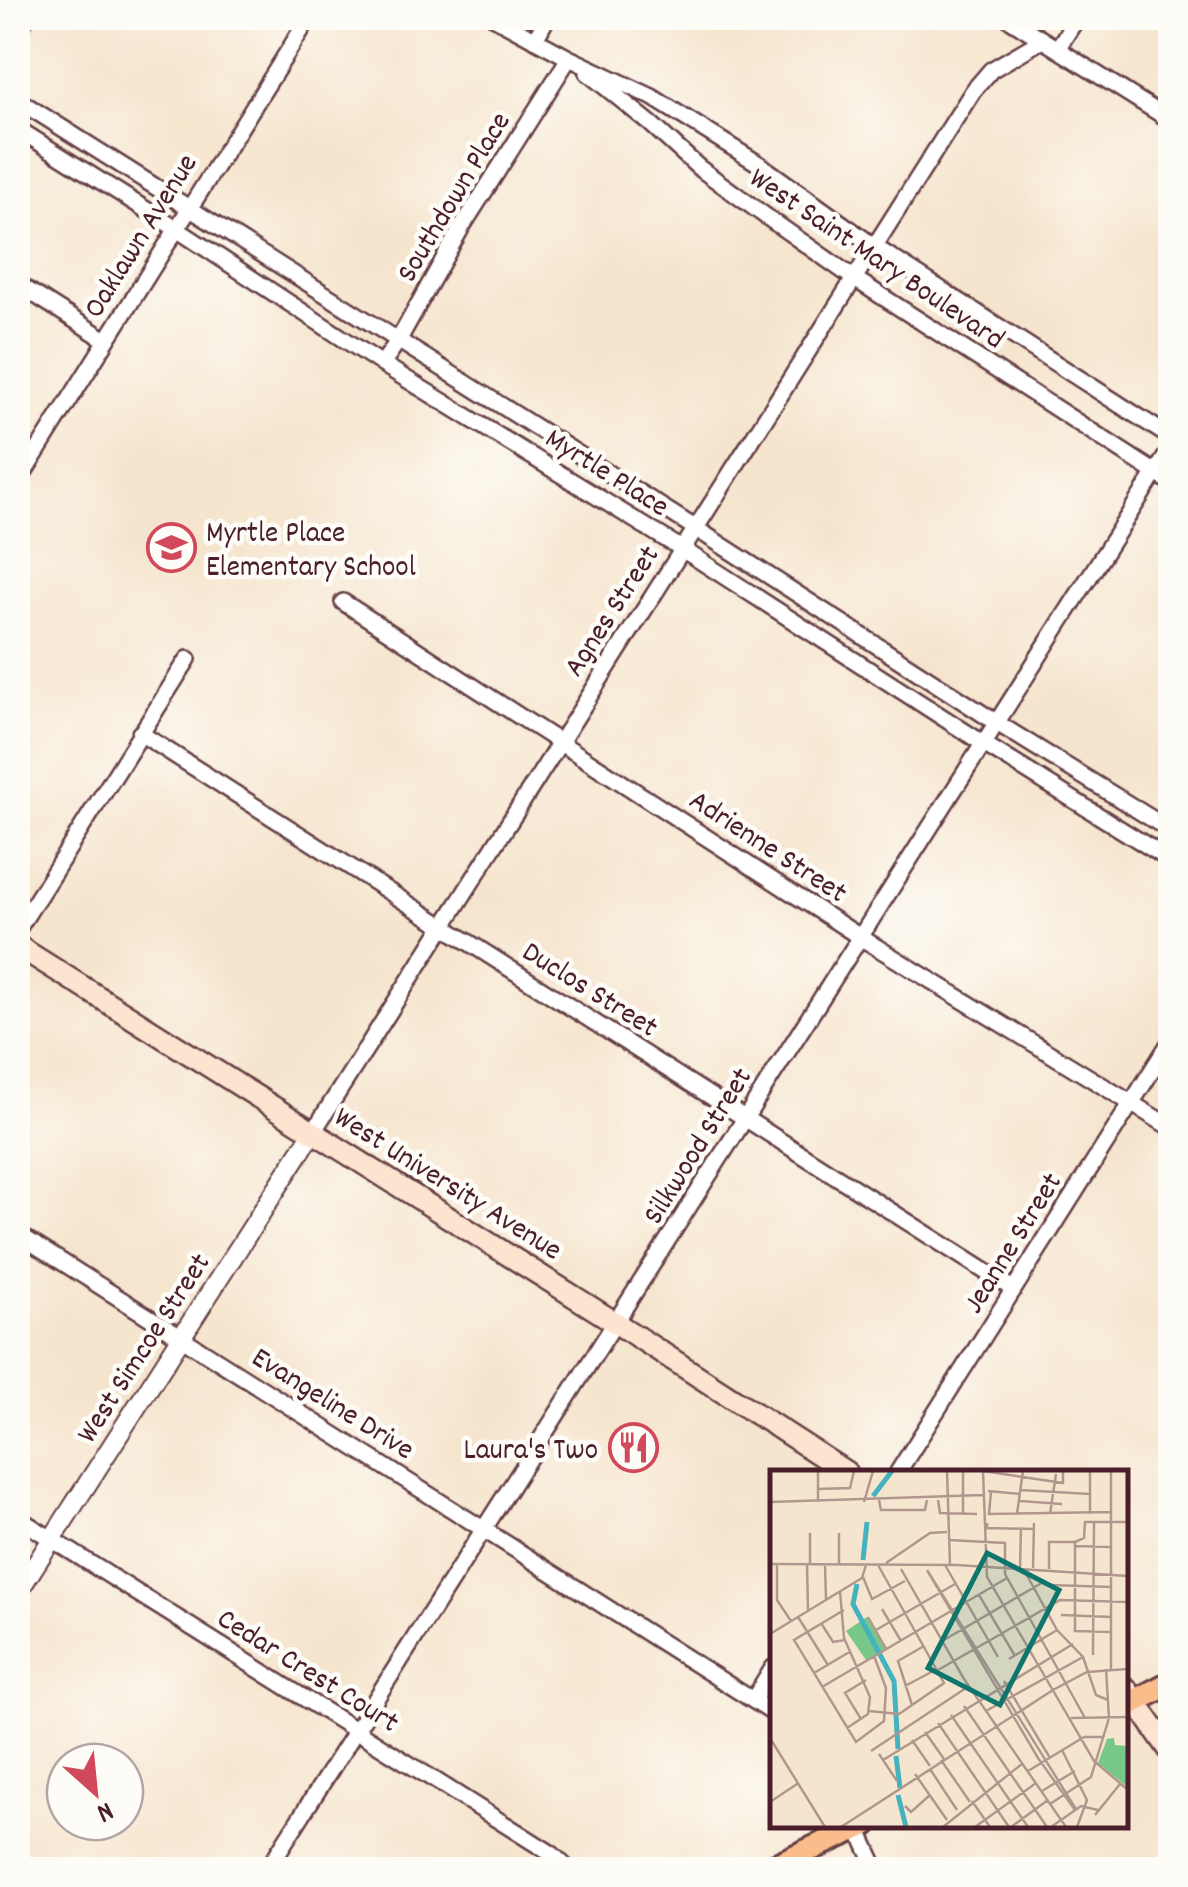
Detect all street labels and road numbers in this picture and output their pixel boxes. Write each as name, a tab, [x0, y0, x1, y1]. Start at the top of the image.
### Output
street label: Southdown Place	[388, 105, 524, 292]
street label: Oaklawn Avenue	[75, 147, 211, 328]
street label: West Saint Mary Boulevard	[739, 159, 1012, 362]
street label: Myrtle Place	[535, 420, 676, 530]
street label: Agnes Street	[555, 538, 672, 687]
street label: Adrienne Street	[679, 781, 854, 916]
street label: Duclos Street	[512, 933, 665, 1051]
street label: Silkwood Street	[634, 1061, 765, 1234]
street label: West University Avenue	[324, 1098, 569, 1273]
street label: Jeanne Street	[954, 1166, 1075, 1323]
street label: West Simcoe Street	[68, 1246, 223, 1453]
street label: Evangeline Drive	[242, 1339, 421, 1473]
street label: Cedar Crest Court	[207, 1600, 406, 1746]

